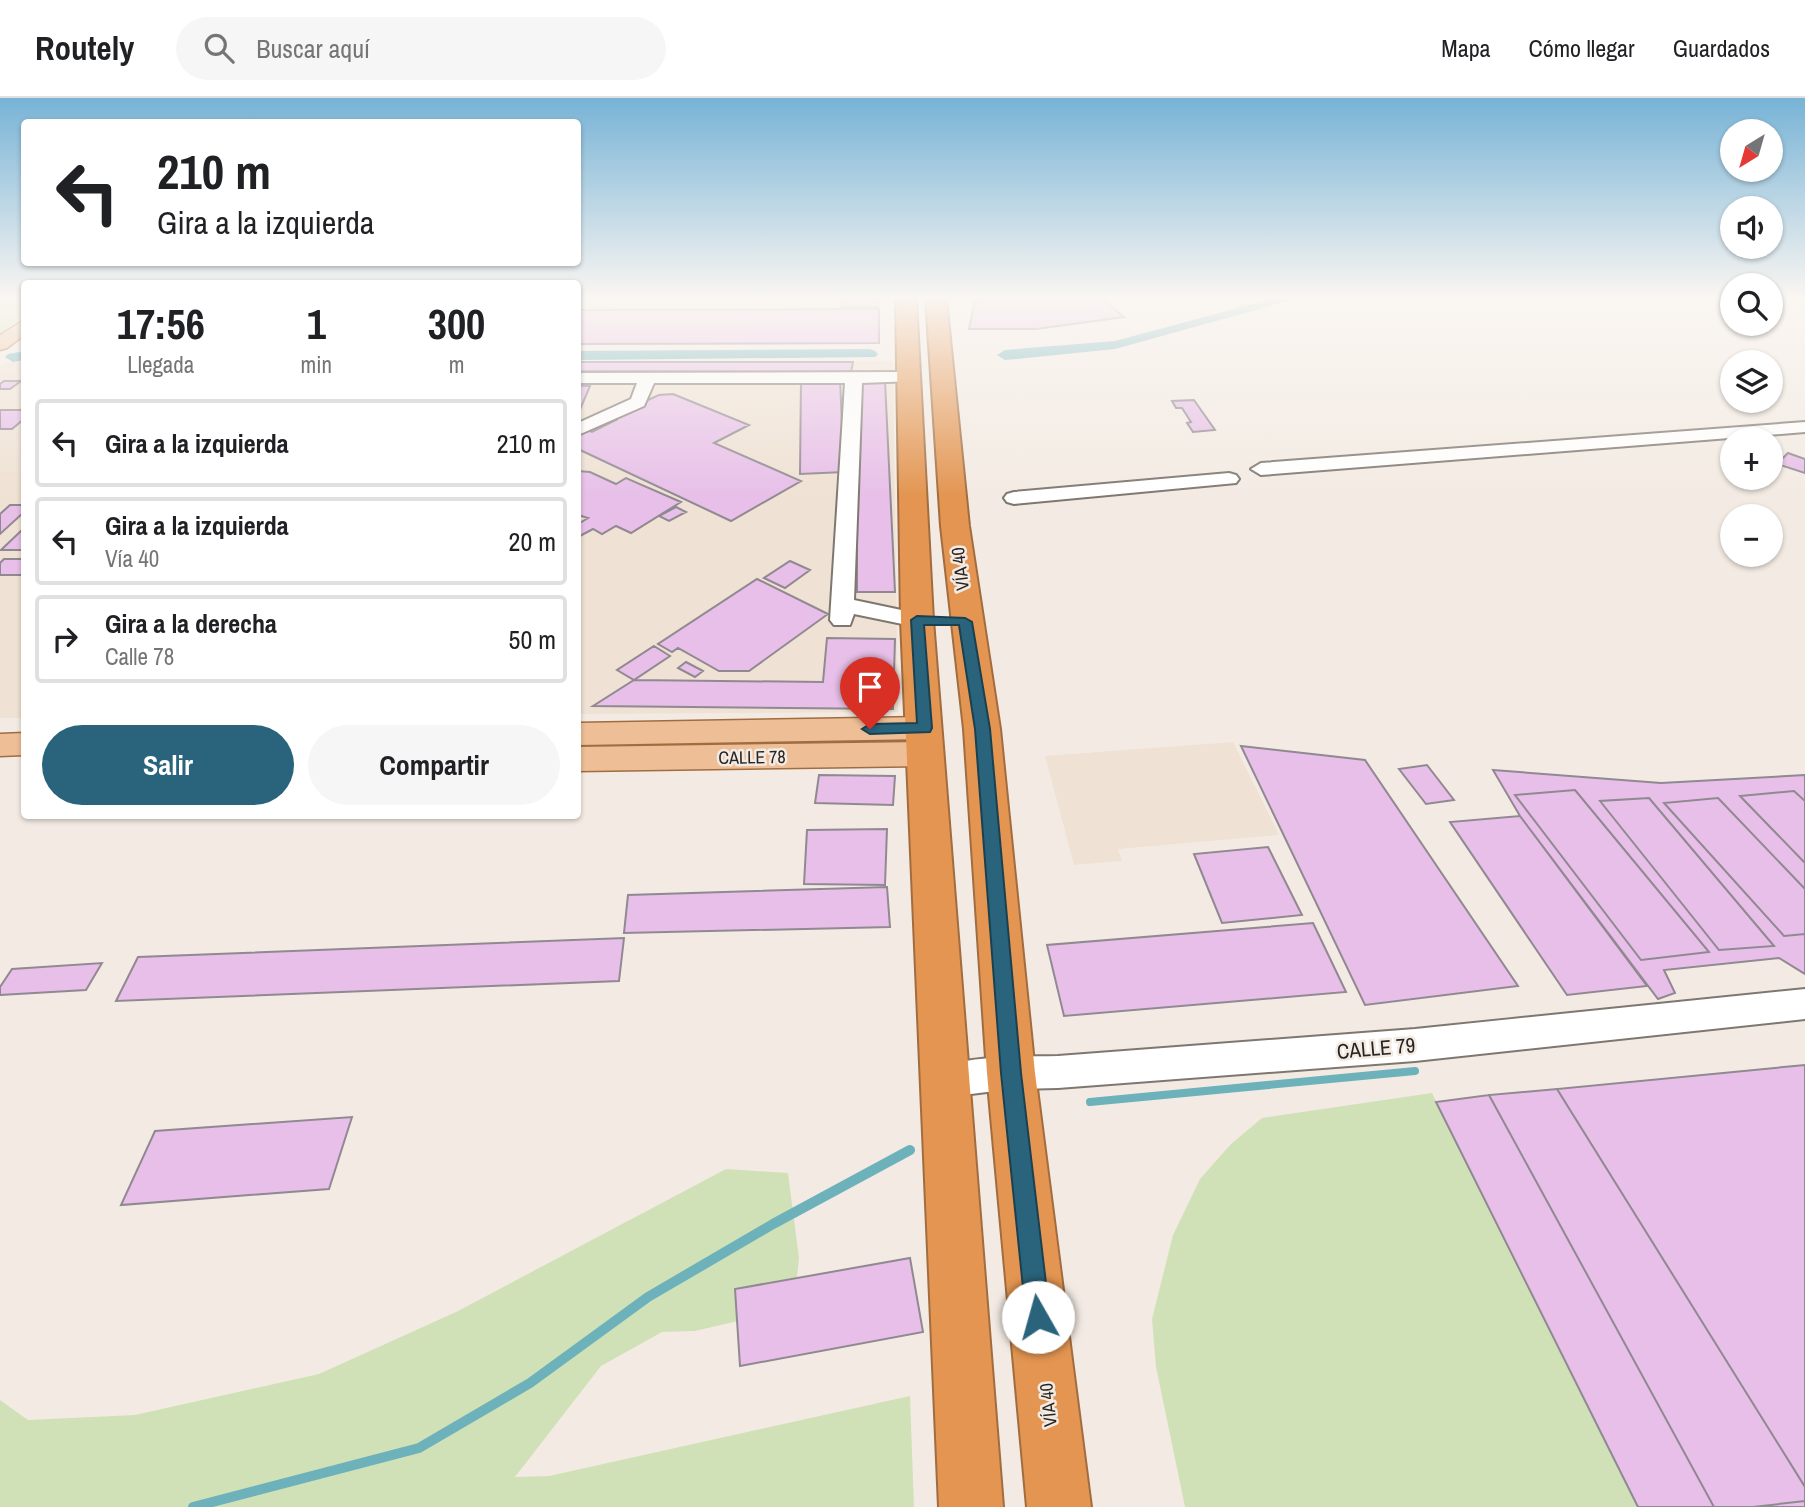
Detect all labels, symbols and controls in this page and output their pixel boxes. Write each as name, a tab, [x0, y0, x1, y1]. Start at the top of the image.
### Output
search box	[176, 17, 666, 80]
text: Routely	[35, 26, 134, 70]
icon: search	[200, 29, 238, 67]
text: Buscar aquí	[256, 31, 370, 66]
text: Mapa	[1441, 32, 1491, 64]
text: Cómo llegar	[1529, 32, 1635, 64]
text: Guardados	[1673, 32, 1770, 64]
north arrow	[1720, 119, 1783, 182]
map controls	[1720, 119, 1783, 567]
text: 210 m	[157, 138, 271, 204]
icon: left	[42, 147, 133, 238]
button: sound	[1720, 196, 1783, 259]
text: Gira a la izquierda	[157, 201, 374, 244]
button: search	[1720, 273, 1783, 336]
text: 17:56	[117, 296, 205, 352]
text: 1	[307, 296, 326, 352]
text: 300	[428, 296, 485, 352]
text: Llegada	[127, 349, 194, 380]
text: min	[301, 349, 332, 380]
text: m	[449, 349, 464, 380]
button: layers	[1720, 350, 1783, 413]
icon: left	[46, 424, 84, 462]
text: Gira a la izquierda	[105, 426, 289, 461]
text: 210 m	[497, 426, 556, 461]
button: +	[1720, 427, 1783, 490]
button: −	[1720, 504, 1783, 567]
text: Gira a la izquierda	[105, 508, 289, 543]
icon: left	[46, 522, 84, 560]
text: 20 m	[509, 524, 556, 559]
text: Vía 40	[105, 543, 159, 574]
street label: VÍA 40	[945, 546, 975, 592]
text: Gira a la derecha	[105, 606, 277, 641]
icon: right	[46, 620, 84, 658]
text: 50 m	[509, 622, 556, 657]
text: Calle 78	[105, 641, 174, 672]
pin	[840, 657, 900, 729]
icon: arrive	[851, 668, 889, 706]
button: Salir	[42, 725, 294, 805]
button: Compartir	[308, 725, 560, 805]
street label: CALLE 78	[718, 744, 786, 770]
street label: CALLE 79	[1336, 1030, 1416, 1066]
position arrow	[1001, 1280, 1075, 1354]
street label: VÍA 40	[1033, 1382, 1063, 1428]

